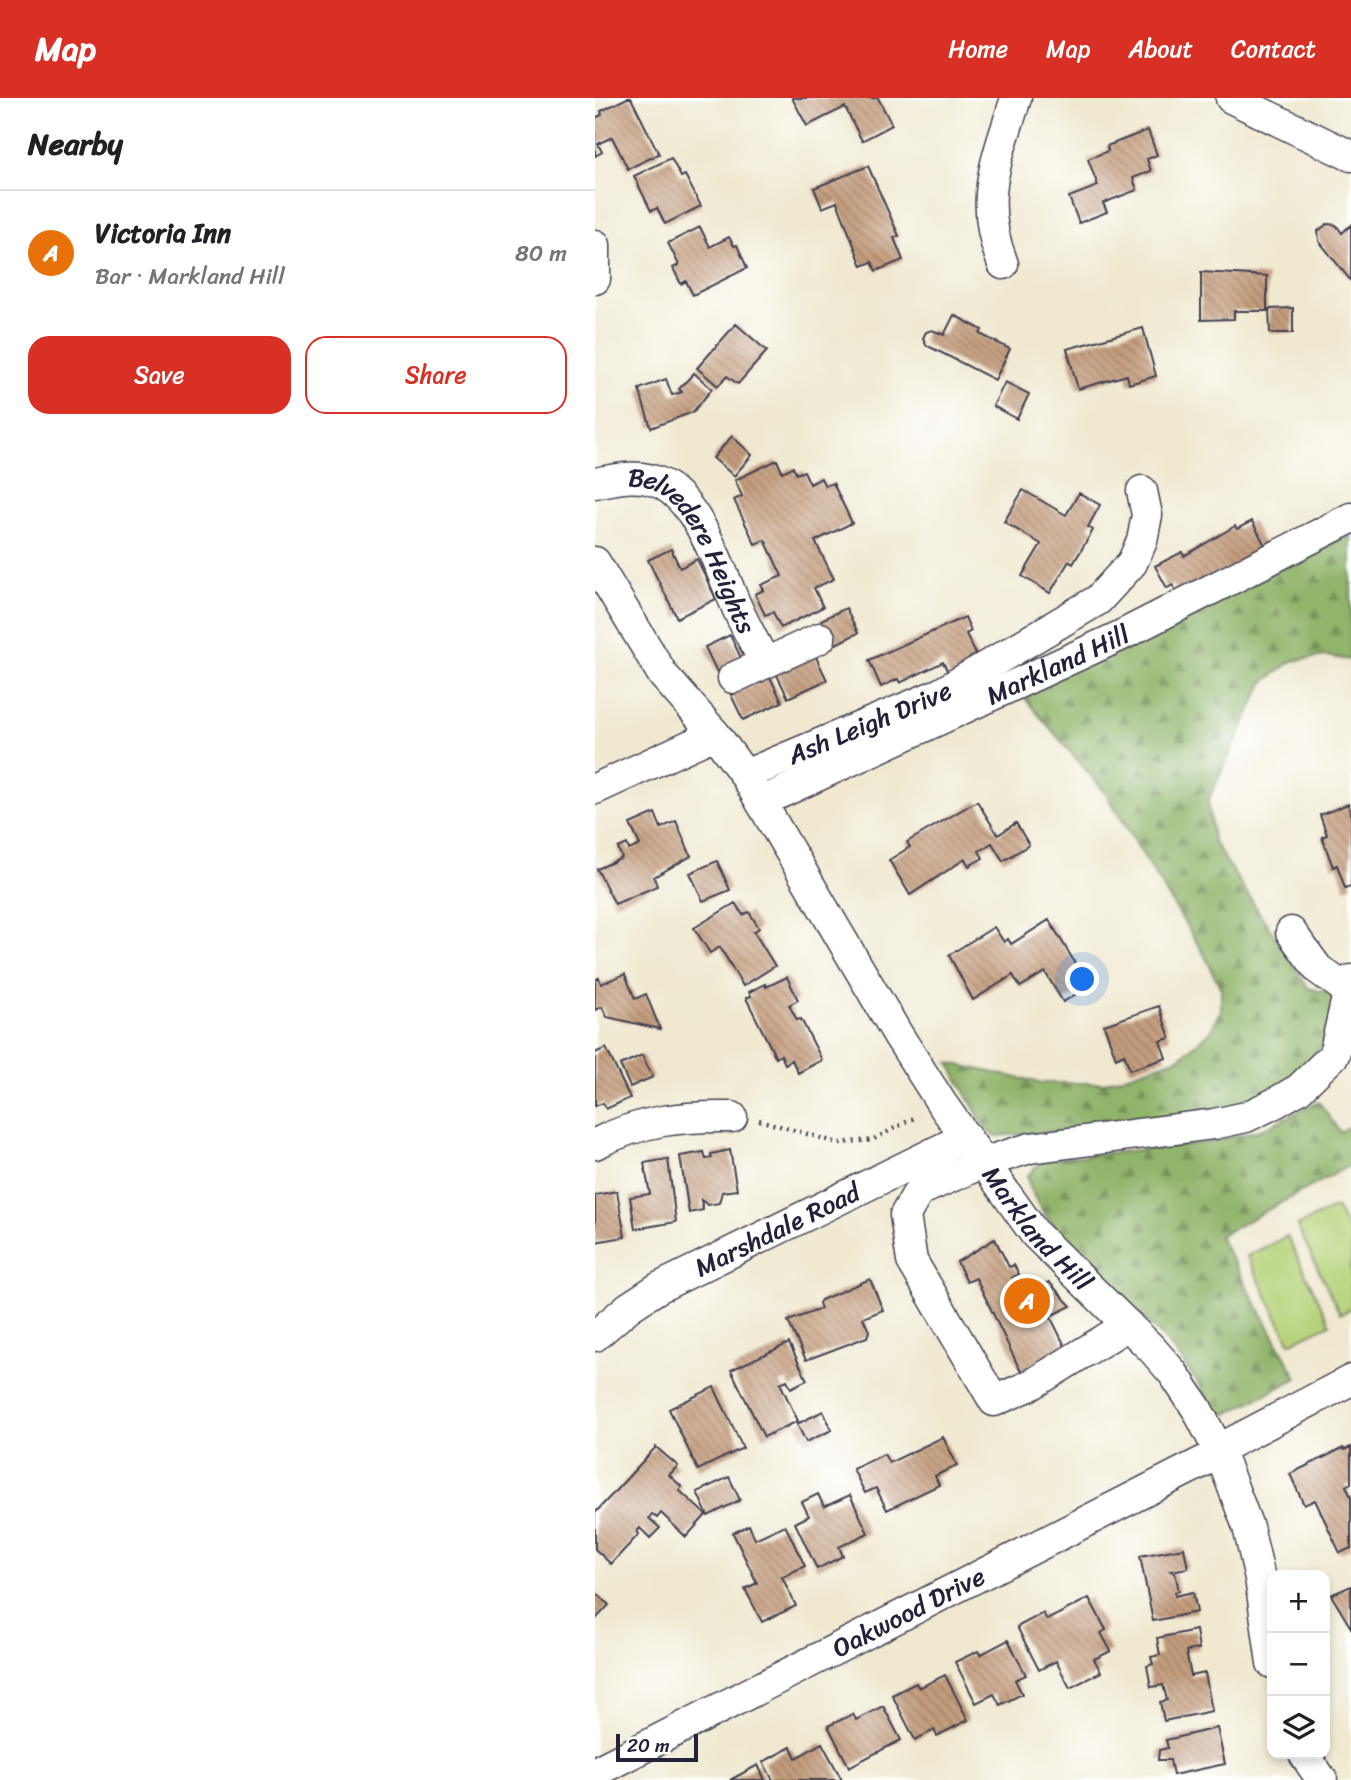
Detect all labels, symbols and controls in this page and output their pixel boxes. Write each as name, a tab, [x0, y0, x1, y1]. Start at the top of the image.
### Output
text: Map	[35, 20, 96, 78]
text: Home	[948, 28, 1008, 70]
text: Map	[1046, 28, 1090, 70]
text: About	[1128, 28, 1193, 70]
text: Contact	[1231, 28, 1316, 70]
text: Nearby	[28, 117, 123, 171]
text: Victoria Inn	[95, 210, 231, 256]
text: A	[43, 233, 59, 274]
text: 80 m	[515, 233, 567, 274]
text: Bar · Markland Hill	[95, 256, 285, 297]
button: Save	[28, 336, 291, 414]
button: Share	[305, 336, 567, 414]
street label: Belvedere Heights	[627, 454, 769, 642]
street label: Markland Hill	[978, 611, 1139, 718]
street label: Ash Leigh Drive	[779, 668, 961, 778]
your location	[1065, 962, 1099, 996]
street label: Markland Hill	[970, 1156, 1105, 1303]
street label: Marshdale Road	[686, 1168, 870, 1290]
pin: A	[1004, 1275, 1050, 1327]
street label: Oakwood Drive	[824, 1553, 993, 1670]
map controls	[1267, 1570, 1330, 1759]
button: +	[1267, 1570, 1330, 1633]
button: −	[1267, 1633, 1330, 1696]
button: layers	[1267, 1696, 1330, 1759]
text: 20 m	[627, 1729, 670, 1762]
scale bar	[616, 1731, 698, 1763]

